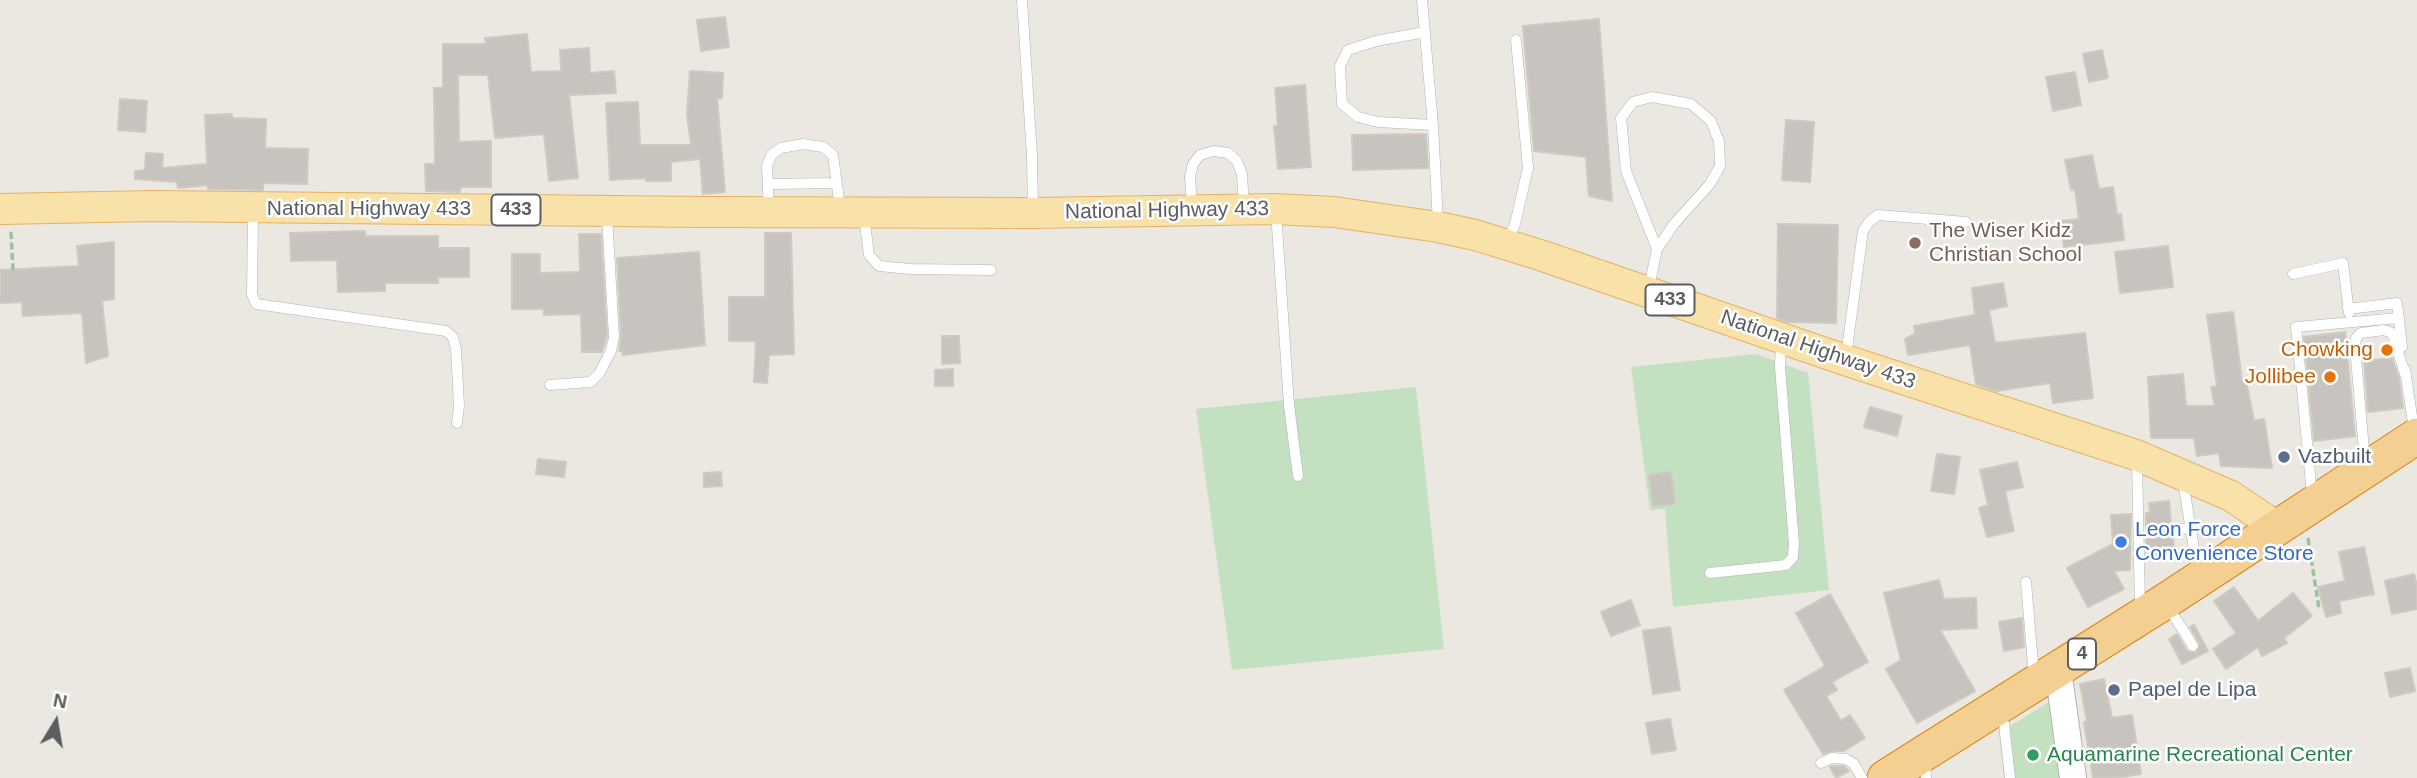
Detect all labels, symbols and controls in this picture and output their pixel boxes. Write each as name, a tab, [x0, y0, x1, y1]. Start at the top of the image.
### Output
road number: 433	[491, 194, 540, 226]
street label: National Highway 433	[267, 196, 471, 222]
street label: National Highway 433	[1065, 197, 1269, 225]
place label: The Wiser Kidz Christian School	[1929, 218, 2082, 268]
marker: The Wiser Kidz Christian School	[1907, 235, 1923, 251]
road number: 433	[1646, 284, 1694, 316]
street label: National Highway 433	[1717, 305, 1919, 395]
place label: Chowking	[2281, 337, 2373, 363]
marker: Chowking	[2379, 342, 2395, 358]
place label: Jollibee	[2245, 364, 2316, 390]
marker: Jollibee	[2322, 369, 2338, 385]
place label: Vazbuilt	[2298, 444, 2371, 470]
marker: Vazbuilt	[2276, 449, 2292, 465]
place label: Leon Force Convenience Store	[2135, 517, 2314, 567]
marker: Leon Force Convenience Store	[2113, 534, 2129, 550]
road number: 4	[2068, 638, 2096, 670]
place label: Papel de Lipa	[2128, 677, 2256, 703]
marker: Papel de Lipa	[2106, 682, 2122, 698]
north arrow	[21, 687, 91, 757]
text: N	[51, 689, 69, 713]
place label: Aquamarine Recreational Center	[2047, 742, 2353, 768]
marker: Aquamarine Recreational Center	[2025, 747, 2041, 763]

